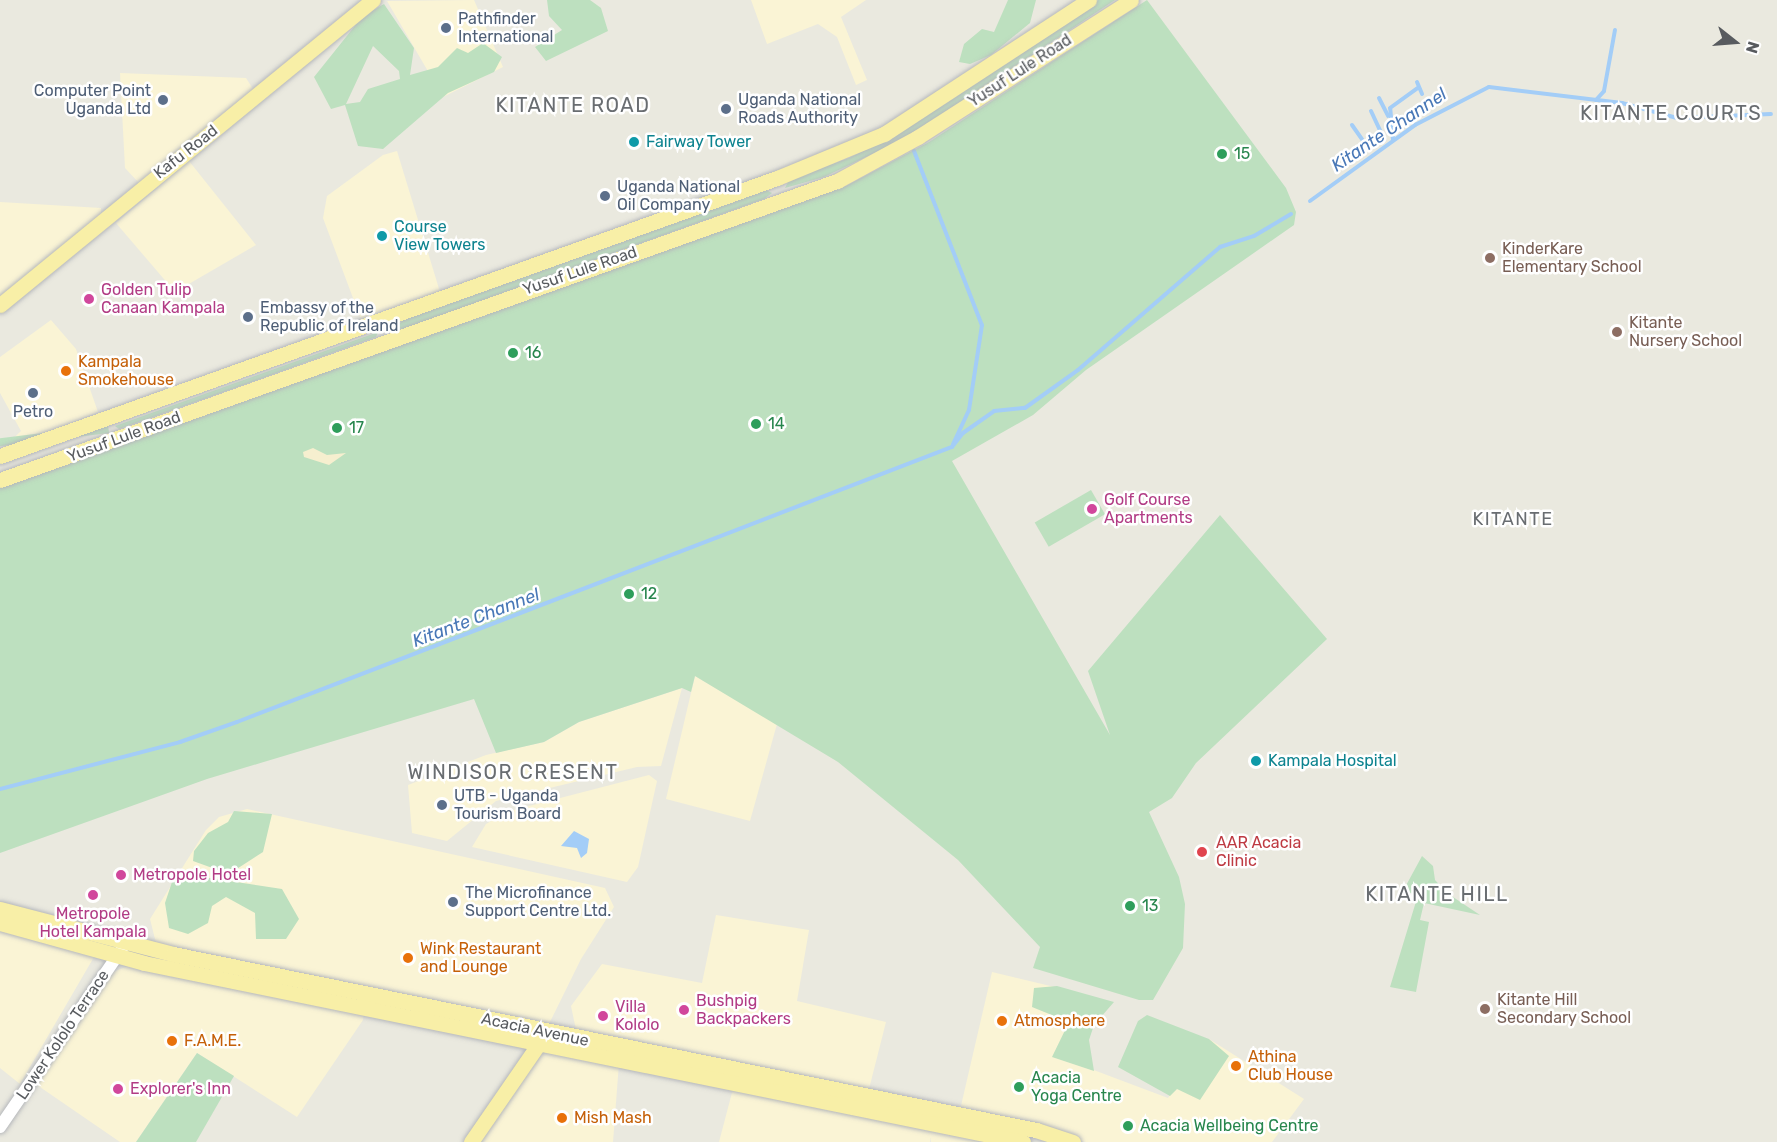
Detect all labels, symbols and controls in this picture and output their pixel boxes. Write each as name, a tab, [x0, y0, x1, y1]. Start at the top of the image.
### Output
place label: Pathfinder International	[458, 9, 553, 47]
north arrow	[1705, 12, 1765, 72]
marker: Pathfinder International	[439, 21, 453, 35]
street label: Yusuf Lule Road	[965, 30, 1075, 112]
text: N	[1742, 39, 1763, 56]
place label: Computer Point Uganda Ltd	[33, 81, 151, 119]
water label: Kitante Channel	[1327, 83, 1451, 177]
place label: Uganda National Roads Authority	[738, 90, 861, 128]
marker: Computer Point Uganda Ltd	[156, 93, 170, 107]
district label: KITANTE ROAD	[495, 93, 651, 117]
district label: KITANTE COURTS	[1580, 101, 1762, 125]
marker: Uganda National Roads Authority	[719, 102, 733, 116]
street label: Kafu Road	[150, 121, 222, 183]
place label: Fairway Tower	[646, 132, 752, 152]
marker: Fairway Tower	[627, 135, 641, 149]
place label: 15	[1234, 144, 1250, 164]
marker: 15	[1215, 147, 1229, 161]
place label: Uganda National Oil Company	[617, 177, 740, 215]
marker: Uganda National Oil Company	[598, 189, 612, 203]
place label: Course View Towers	[394, 217, 486, 255]
marker: Course View Towers	[375, 229, 389, 243]
place label: KinderKare Elementary School	[1502, 239, 1642, 277]
street label: Yusuf Lule Road	[520, 242, 640, 300]
marker: KinderKare Elementary School	[1483, 251, 1497, 265]
place label: Golden Tulip Canaan Kampala	[101, 280, 225, 318]
marker: Golden Tulip Canaan Kampala	[82, 292, 96, 306]
place label: Embassy of the Republic of Ireland	[260, 298, 399, 336]
marker: Embassy of the Republic of Ireland	[241, 310, 255, 324]
place label: Kitante Nursery School	[1629, 313, 1743, 351]
marker: Kitante Nursery School	[1610, 325, 1624, 339]
place label: 16	[525, 343, 541, 363]
marker: 16	[506, 346, 520, 360]
place label: Kampala Smokehouse	[78, 352, 174, 390]
marker: Kampala Smokehouse	[59, 364, 73, 378]
marker: Petro	[26, 386, 40, 400]
place label: Petro	[13, 402, 53, 422]
street label: Yusuf Lule Road	[64, 407, 184, 467]
place label: 14	[768, 414, 785, 434]
marker: 14	[749, 417, 763, 431]
place label: 17	[349, 418, 364, 438]
marker: 17	[330, 421, 344, 435]
place label: Golf Course Apartments	[1104, 490, 1193, 528]
marker: Golf Course Apartments	[1085, 502, 1099, 516]
district label: KITANTE	[1472, 508, 1554, 530]
water label: Kitante Channel	[409, 584, 543, 652]
place label: 12	[641, 584, 657, 604]
marker: 12	[622, 587, 636, 601]
place label: Kampala Hospital	[1268, 751, 1397, 771]
marker: Kampala Hospital	[1249, 754, 1263, 768]
district label: WINDISOR CRESENT	[407, 760, 619, 784]
place label: UTB - Uganda Tourism Board	[454, 786, 561, 824]
marker: UTB - Uganda Tourism Board	[435, 798, 449, 812]
place label: AAR Acacia Clinic	[1216, 833, 1302, 871]
marker: AAR Acacia Clinic	[1193, 843, 1211, 861]
place label: Metropole Hotel	[133, 865, 251, 885]
marker: Metropole Hotel	[114, 868, 128, 882]
district label: KITANTE HILL	[1365, 882, 1509, 906]
place label: The Microfinance Support Centre Ltd.	[465, 883, 611, 921]
marker: Metropole Hotel Kampala	[86, 888, 100, 902]
marker: The Microfinance Support Centre Ltd.	[446, 895, 460, 909]
place label: 13	[1142, 896, 1158, 916]
marker: 13	[1123, 899, 1137, 913]
place label: Metropole Hotel Kampala	[39, 904, 147, 942]
place label: Wink Restaurant and Lounge	[420, 939, 541, 977]
marker: Wink Restaurant and Lounge	[401, 951, 415, 965]
street label: Lower Kololo Terrace	[12, 966, 114, 1104]
place label: Kitante Hill Secondary School	[1497, 990, 1632, 1028]
place label: Bushpig Backpackers	[696, 991, 791, 1029]
place label: Villa Kololo	[615, 997, 659, 1035]
marker: Kitante Hill Secondary School	[1478, 1002, 1492, 1016]
marker: Bushpig Backpackers	[677, 1003, 691, 1017]
street label: Acacia Avenue	[479, 1009, 591, 1051]
marker: Villa Kololo	[596, 1009, 610, 1023]
place label: Atmosphere	[1014, 1011, 1105, 1031]
marker: Atmosphere	[995, 1014, 1009, 1028]
place label: F.A.M.E.	[184, 1031, 241, 1051]
marker: F.A.M.E.	[165, 1034, 179, 1048]
place label: Athina Club House	[1248, 1047, 1333, 1085]
marker: Athina Club House	[1229, 1059, 1243, 1073]
place label: Acacia Yoga Centre	[1031, 1068, 1122, 1106]
place label: Explorer's Inn	[130, 1079, 231, 1099]
marker: Acacia Yoga Centre	[1012, 1080, 1026, 1094]
marker: Explorer's Inn	[111, 1082, 125, 1096]
place label: Mish Mash	[574, 1108, 652, 1128]
marker: Mish Mash	[555, 1111, 569, 1125]
place label: Acacia Wellbeing Centre	[1140, 1116, 1319, 1136]
marker: Acacia Wellbeing Centre	[1121, 1119, 1135, 1133]

